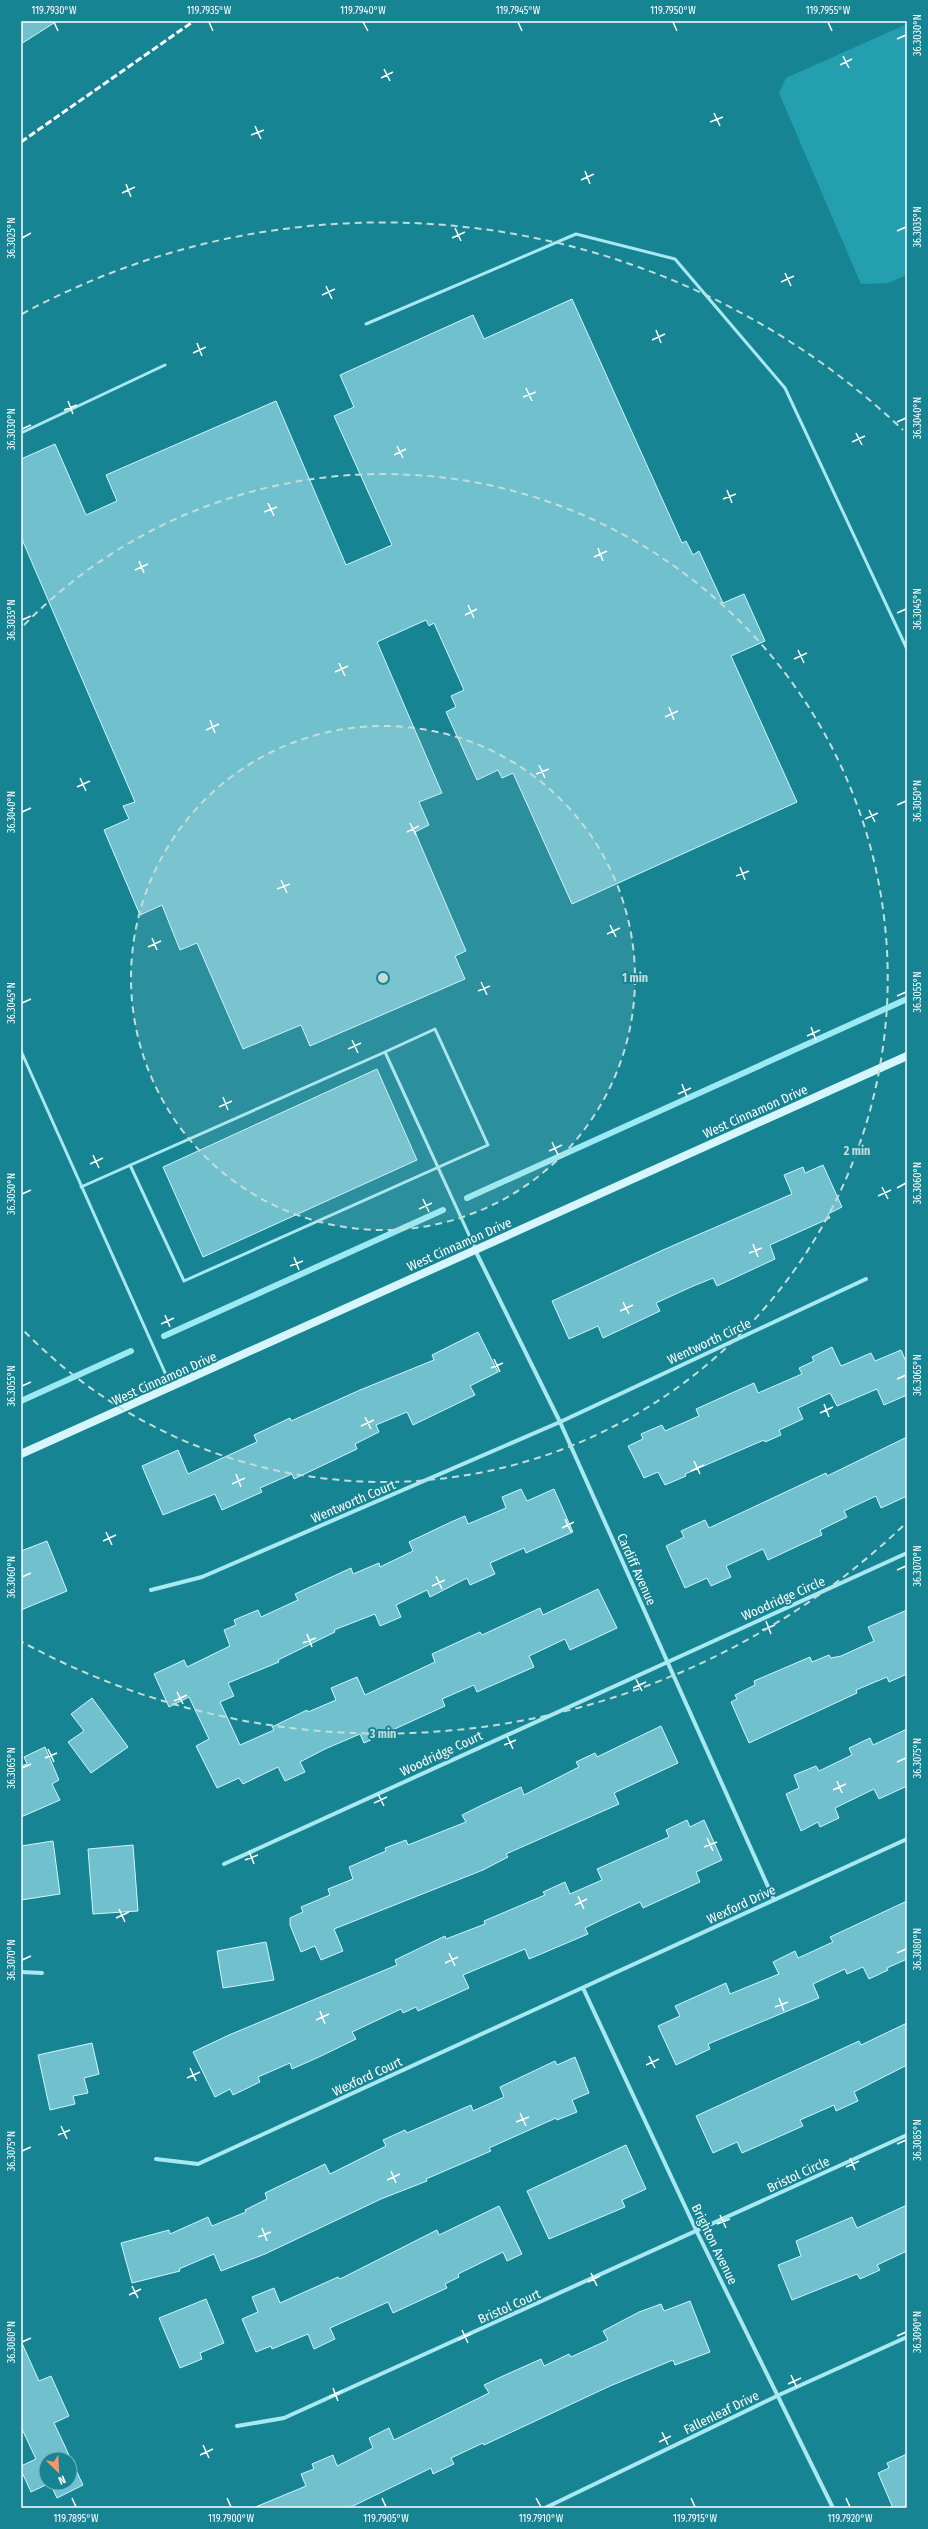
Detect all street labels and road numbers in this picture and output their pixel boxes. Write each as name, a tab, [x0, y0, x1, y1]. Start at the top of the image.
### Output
street label: West Cinnamon Drive	[700, 1082, 810, 1141]
street label: West Cinnamon Drive	[404, 1215, 514, 1274]
street label: Wentworth Circle	[665, 1316, 753, 1367]
street label: West Cinnamon Drive	[109, 1349, 219, 1408]
street label: Wentworth Court	[309, 1477, 398, 1526]
street label: Cardiff Avenue	[614, 1531, 659, 1608]
street label: Woodridge Circle	[739, 1573, 827, 1624]
street label: Woodridge Court	[398, 1727, 485, 1779]
street label: Wexford Drive	[705, 1882, 778, 1927]
street label: Wexford Court	[330, 2053, 405, 2099]
street label: Bristol Circle	[765, 2153, 832, 2195]
street label: Brighton Avenue	[689, 2201, 741, 2287]
street label: Bristol Court	[476, 2286, 543, 2327]
street label: Fallenleaf Drive	[681, 2388, 761, 2437]

